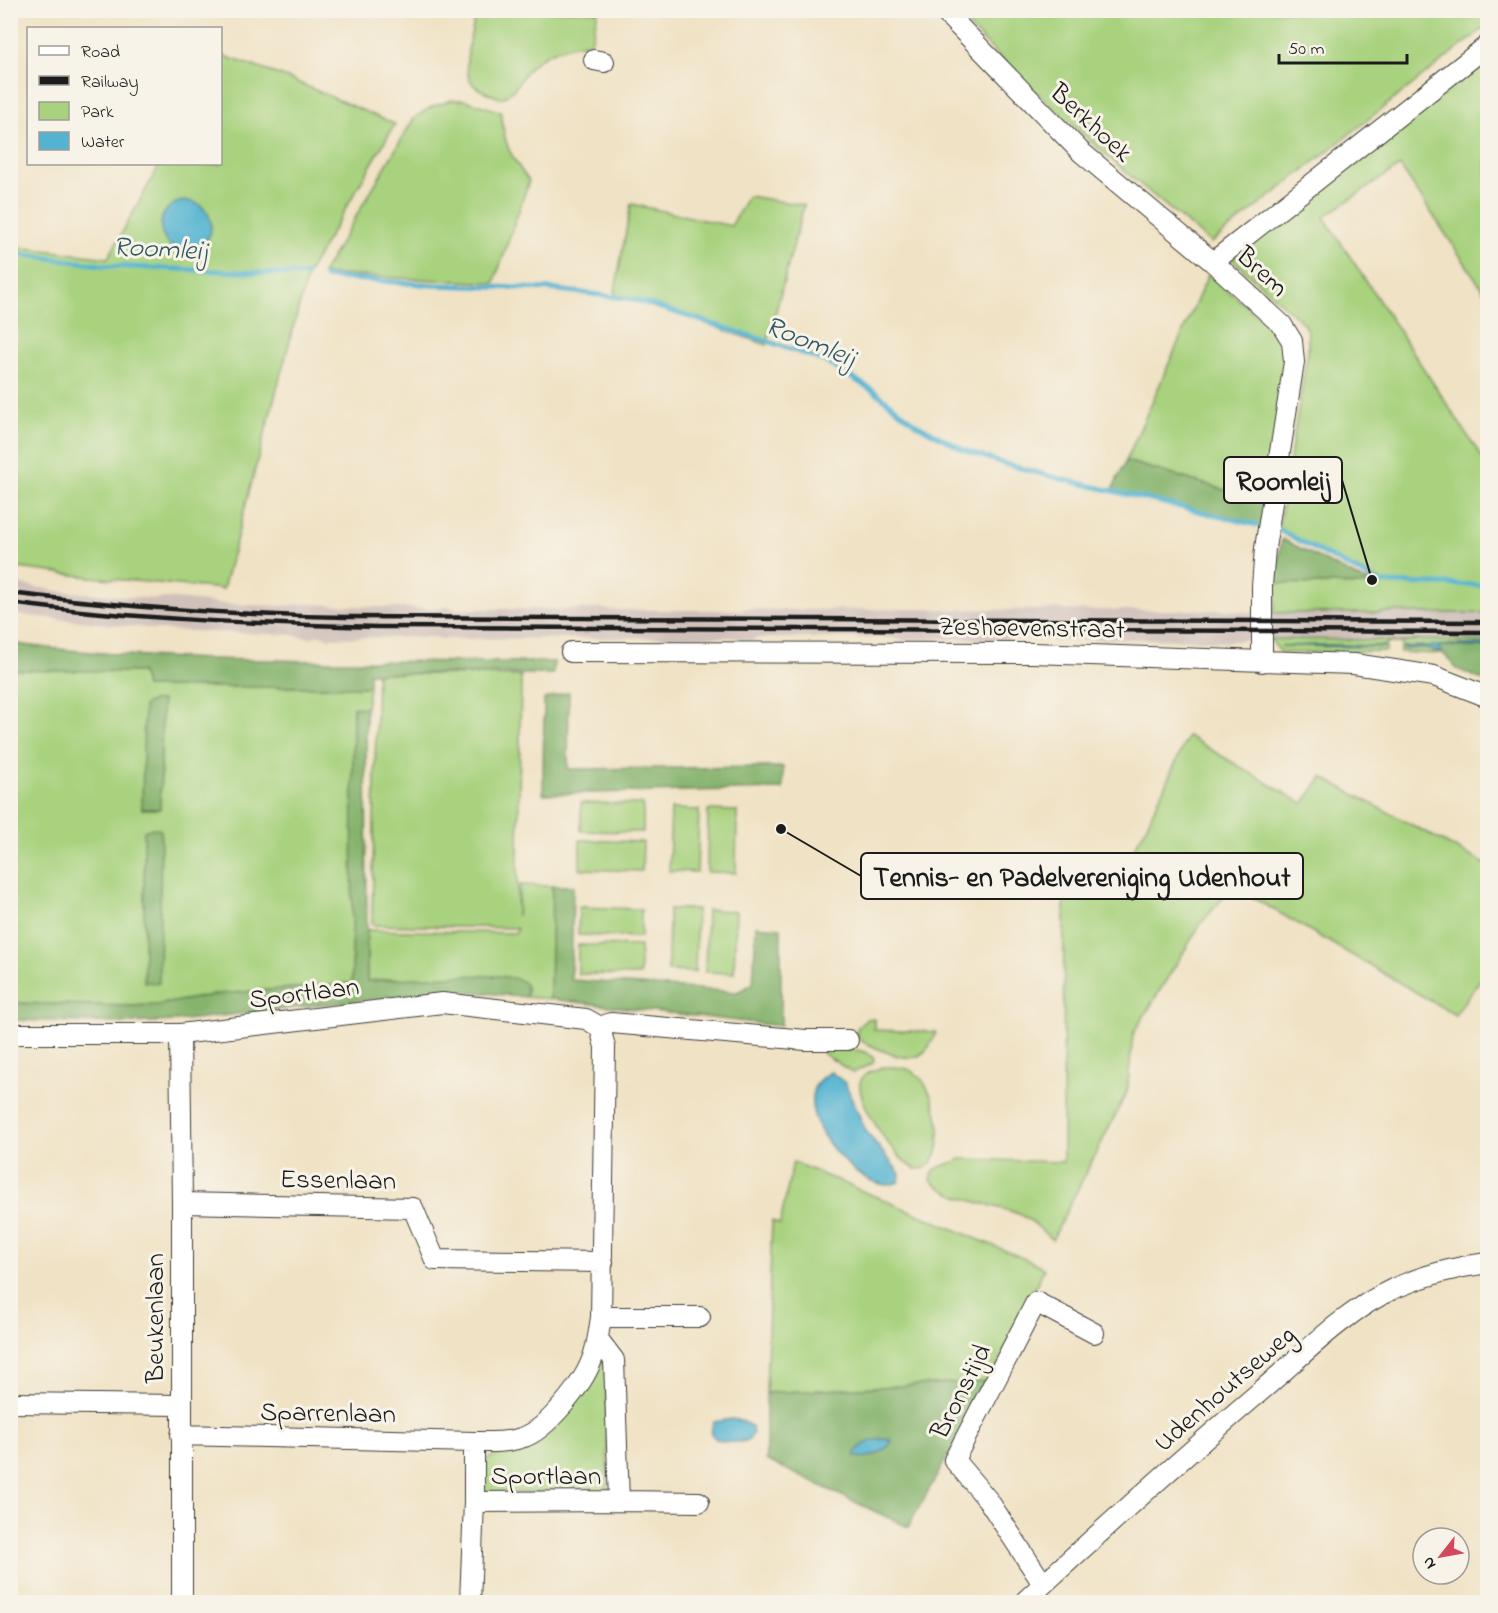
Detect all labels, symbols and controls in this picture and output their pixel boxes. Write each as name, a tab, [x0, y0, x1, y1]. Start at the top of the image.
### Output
legend	[27, 27, 222, 165]
scale bar	[1279, 27, 1406, 65]
text: 50 m	[1288, 37, 1325, 63]
text: Road	[81, 40, 120, 66]
text: Railway	[81, 70, 138, 96]
street label: Berkhoek	[1039, 74, 1141, 173]
text: Park	[81, 100, 114, 126]
text: Water	[81, 130, 125, 156]
water label: Roomleij	[112, 228, 210, 274]
street label: Brem	[1225, 238, 1296, 307]
water label: Roomleij	[758, 307, 863, 381]
callout: Roomleij	[1224, 457, 1342, 503]
text: Roomleij	[1236, 463, 1332, 504]
street label: Zeshoevenstraat	[939, 608, 1125, 651]
callout: Tennis- en Padelvereniging Udenhout	[861, 853, 1303, 899]
text: Tennis- en Padelvereniging Udenhout	[873, 859, 1291, 901]
street label: Sportlaan	[247, 968, 362, 1021]
street label: Essenlaan	[279, 1161, 396, 1202]
street label: Beukenlaan	[137, 1253, 176, 1384]
street label: Udenhoutseweg	[1146, 1317, 1305, 1463]
street label: Bronstijd	[921, 1338, 1003, 1447]
street label: Sparrenlaan	[260, 1394, 396, 1435]
street label: Sportlaan	[491, 1458, 601, 1497]
north arrow	[1411, 1526, 1471, 1586]
text: N	[1417, 1552, 1443, 1574]

